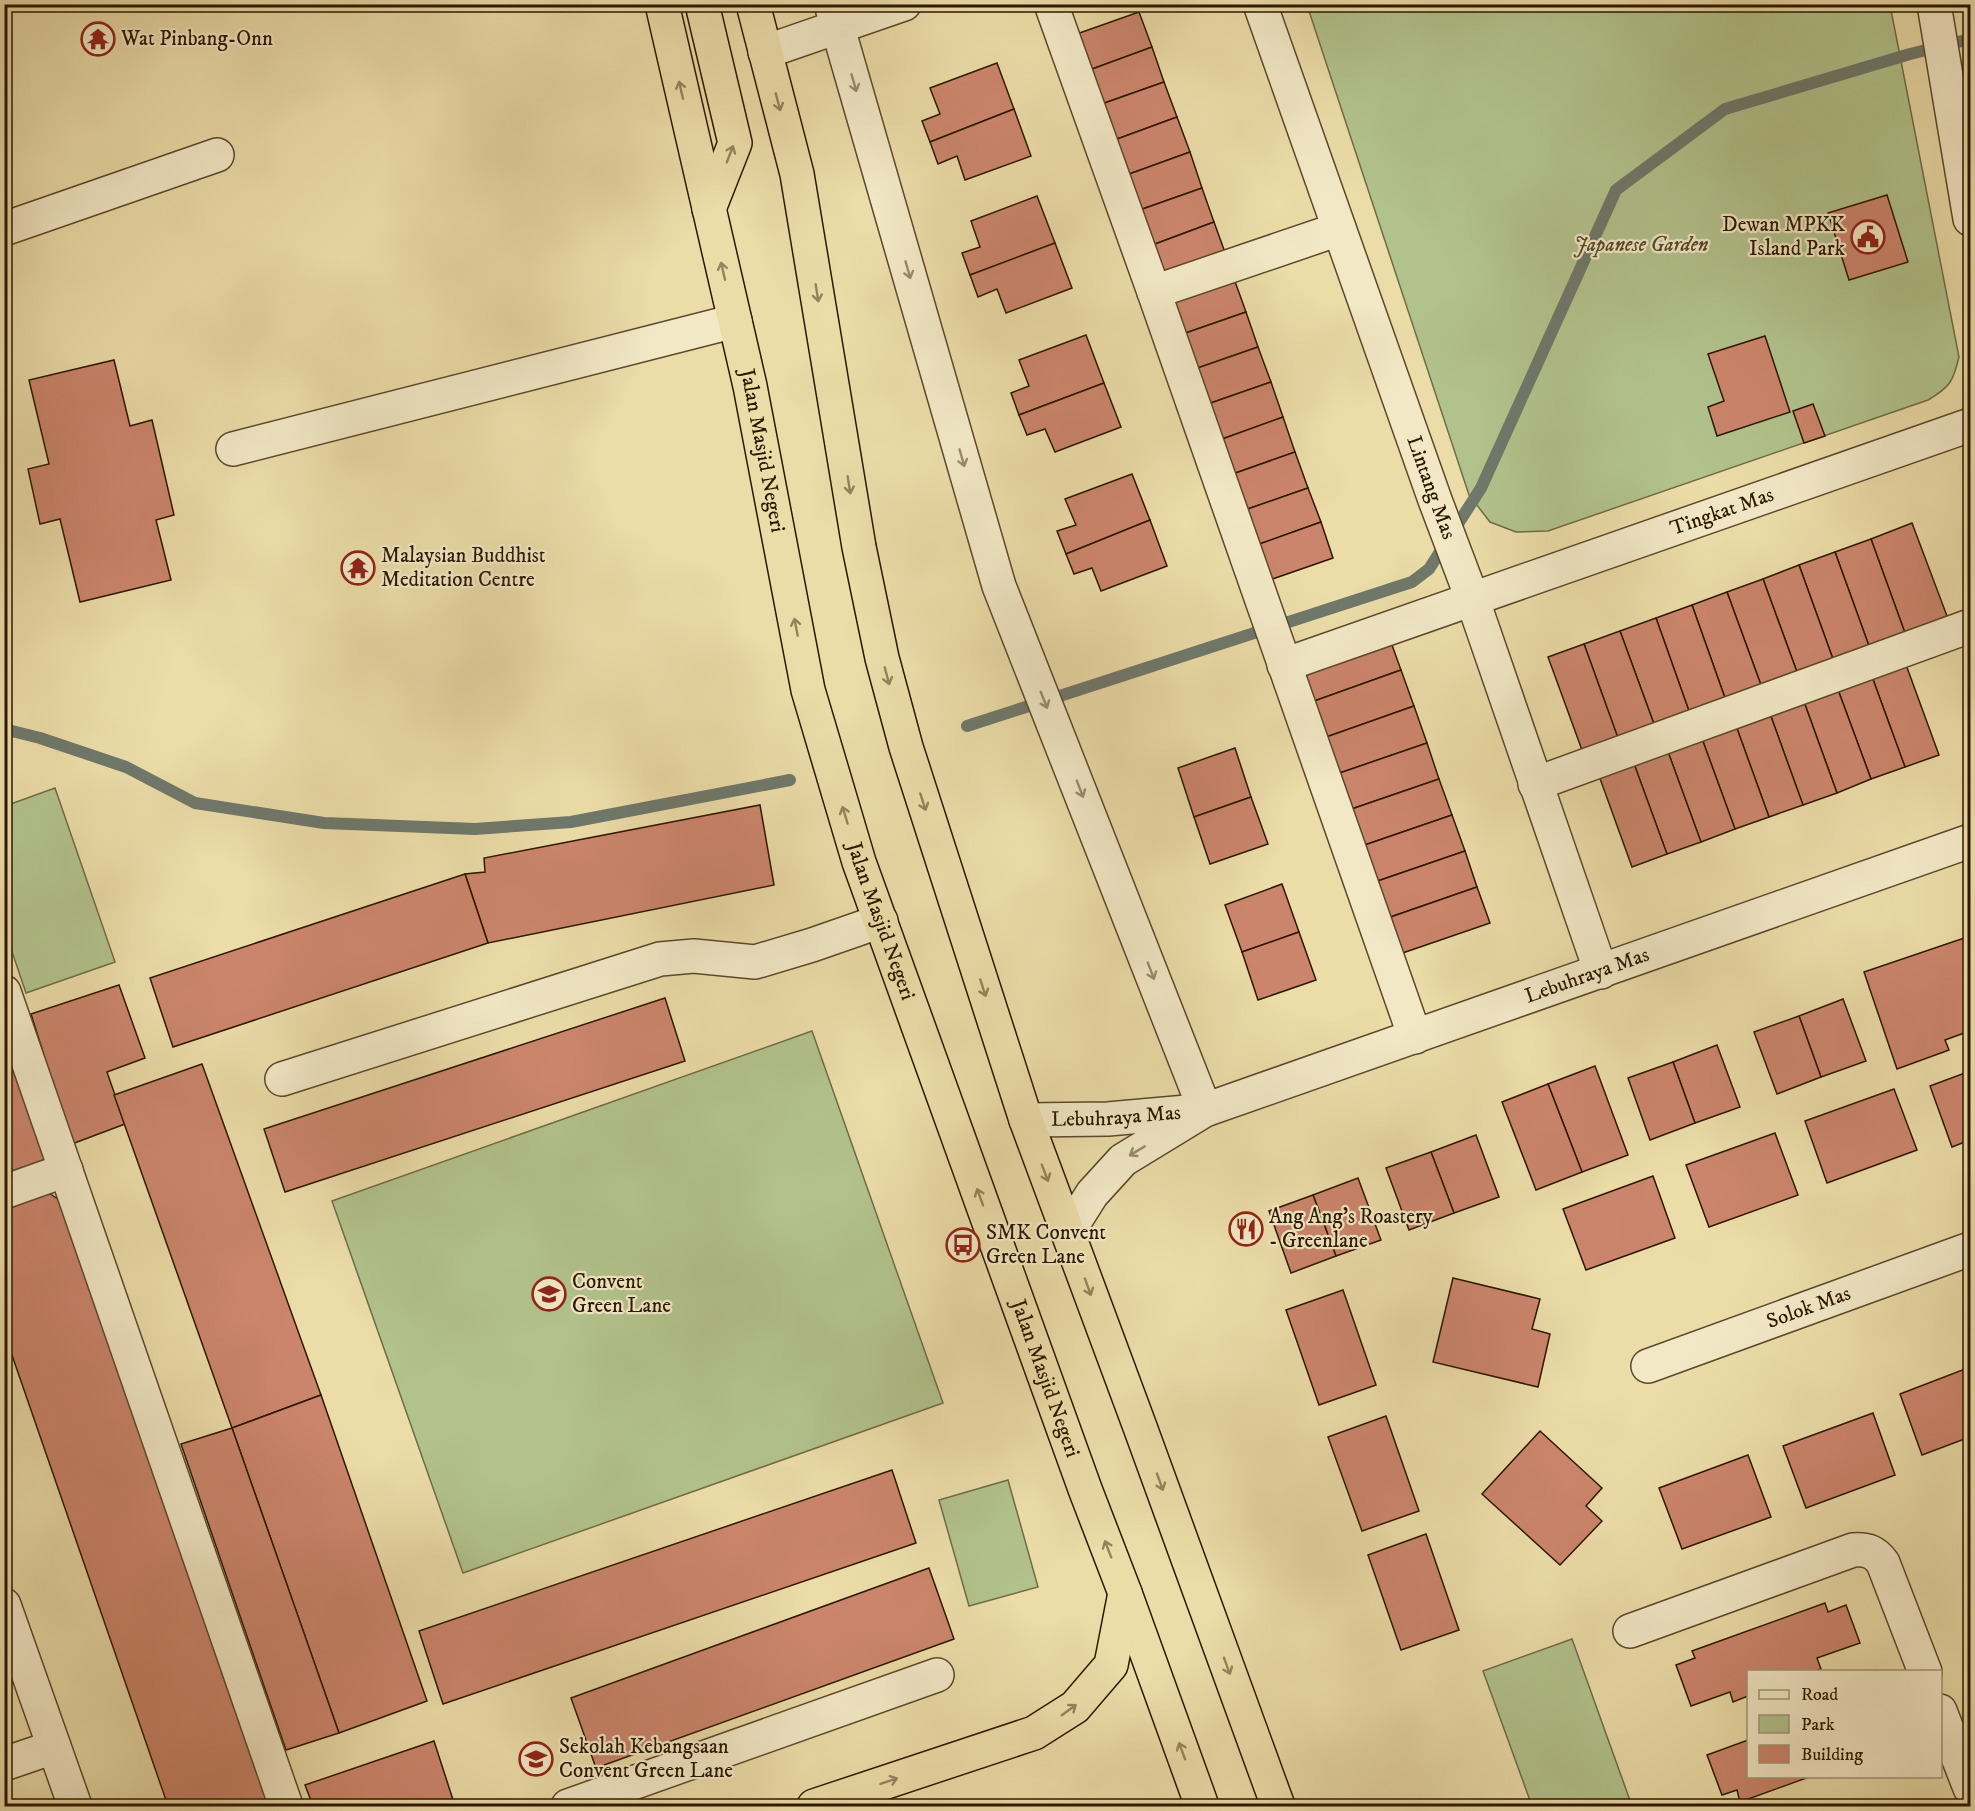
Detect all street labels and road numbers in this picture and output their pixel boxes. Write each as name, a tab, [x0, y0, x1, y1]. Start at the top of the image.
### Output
street label: Jalan Masjid Negeri	[733, 365, 791, 535]
street label: Lintang Mas	[1400, 433, 1462, 543]
street label: Tingkat Mas	[1667, 482, 1777, 542]
street label: Jalan Masjid Negeri	[840, 837, 921, 1004]
street label: Lebuhraya Mas	[1521, 942, 1653, 1009]
street label: Lebuhraya Mas	[1051, 1100, 1182, 1133]
street label: Solok Mas	[1763, 1280, 1854, 1335]
street label: Jalan Masjid Negeri	[1004, 1294, 1086, 1461]

